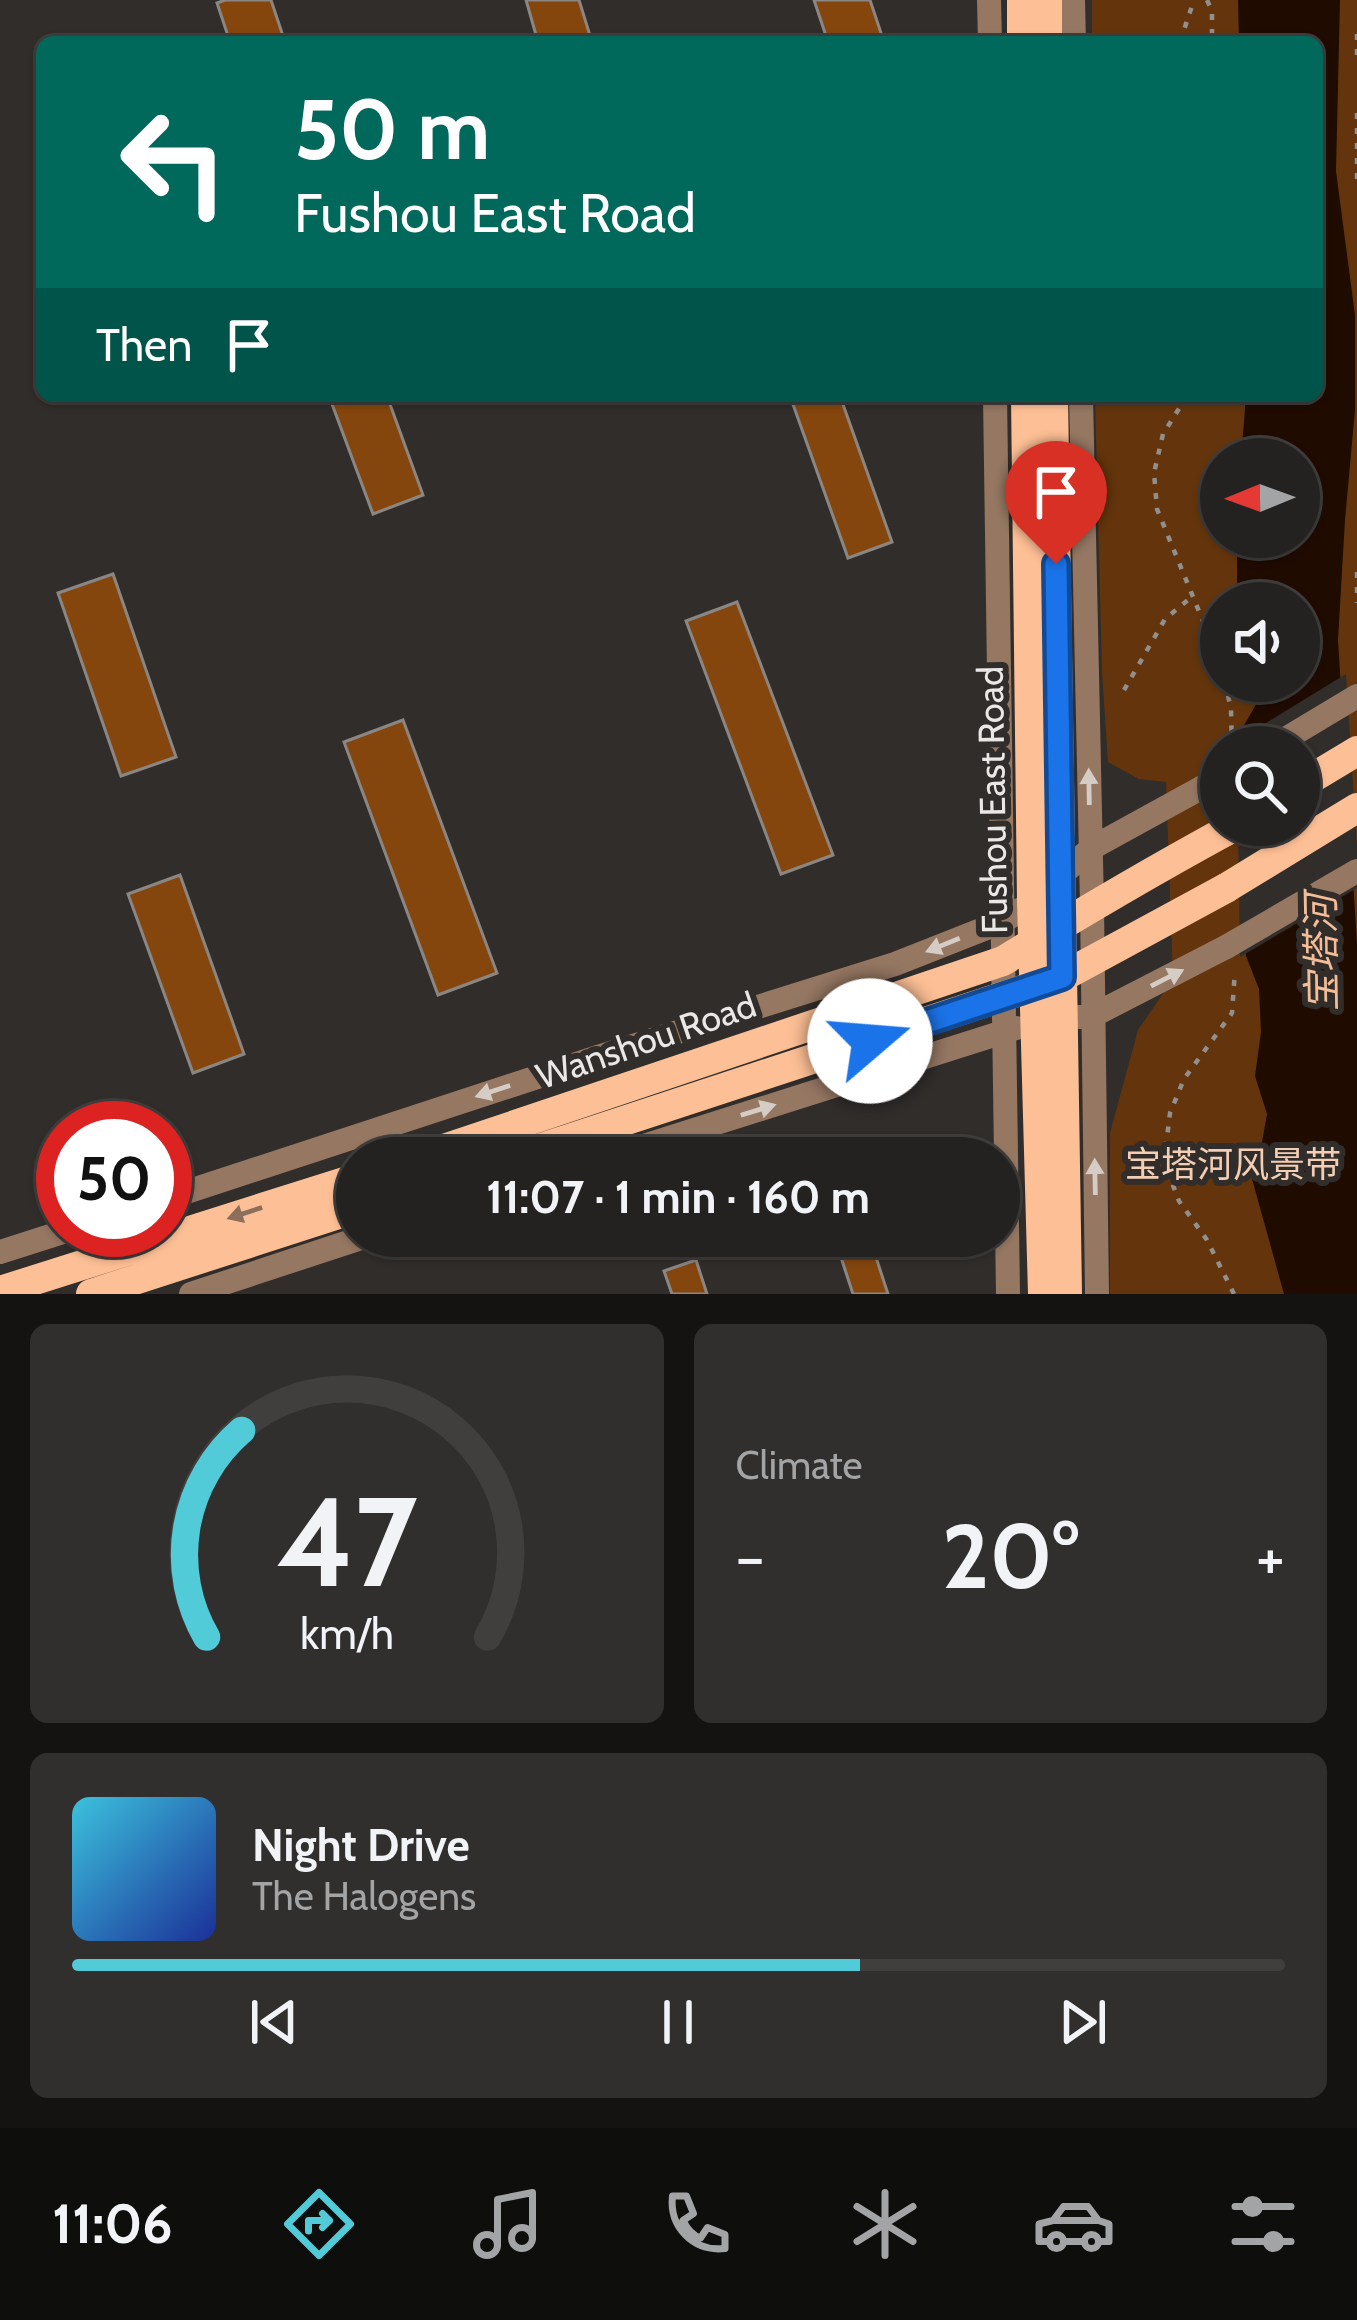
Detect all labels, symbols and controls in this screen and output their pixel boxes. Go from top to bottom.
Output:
text: 50 m [294,78,490,180]
icon: left [96,84,252,240]
text: Fushou East Road [294,180,696,246]
icon: arrive [216,312,282,378]
text: Then [96,318,192,372]
north arrow [1200,438,1320,558]
map controls [1200,438,1320,846]
pin [1005,441,1107,564]
icon: arrive [1023,459,1089,525]
button: sound [1200,582,1320,702]
street label: Fushou East Road [968,666,1016,934]
button: search [1200,726,1320,846]
one-way arrow [1079,767,1098,805]
water label: 宝塔河 [1296,887,1346,1012]
one-way arrow [925,936,961,955]
one-way arrow [1149,968,1184,988]
position arrow [807,978,933,1104]
street label: Wanshou Road [530,982,762,1098]
one-way arrow [474,1083,511,1102]
one-way arrow [740,1100,777,1118]
speed limit sign: 50 [36,1101,192,1257]
park label: 宝塔河风景带 [1125,1142,1341,1186]
one-way arrow [1085,1157,1104,1195]
text: 11:07 · 1 min · 160 m [486,1170,870,1224]
one-way arrow [226,1205,263,1224]
text: Climate [736,1441,862,1489]
text: 47 [276,1466,417,1617]
text: 20° [942,1501,1079,1611]
text: − [736,1516,765,1597]
text: + [1256,1516,1285,1597]
text: km/h [300,1607,394,1659]
text: Night Drive [252,1818,470,1872]
text: The Halogens [252,1872,476,1920]
icon: previous [241,1989,307,2055]
icon: pause [645,1989,711,2055]
icon: next [1050,1989,1116,2055]
icon: directions [277,2182,361,2266]
icon: music [466,2182,550,2266]
icon: phone [655,2182,739,2266]
icon: climate [843,2182,927,2266]
icon: car [1032,2182,1116,2266]
icon: filters [1221,2182,1305,2266]
text: 11:06 [52,2191,173,2257]

